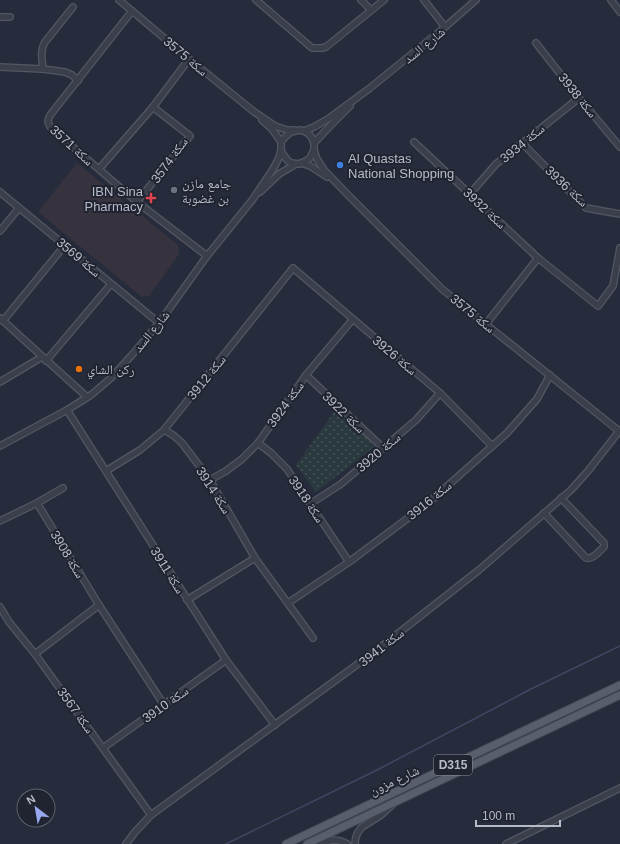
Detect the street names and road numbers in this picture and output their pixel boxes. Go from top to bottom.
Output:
street label: شارع السد [401,24,449,68]
street label: سكة 3575 [161,34,211,79]
street label: سكة 3938 [555,70,600,121]
street label: سكة 3934 [497,121,548,166]
street label: سكة 3571 [47,122,96,169]
street label: سكة 3574 [148,134,191,186]
street label: سكة 3936 [542,163,591,210]
street label: سكة 3932 [460,185,509,232]
street label: سكة 3569 [54,235,104,280]
street label: سكة 3575 [447,291,498,336]
street label: شارع السد [130,308,174,356]
street label: سكة 3926 [370,333,420,378]
street label: سكة 3912 [184,352,229,403]
street label: سكة 3924 [264,378,307,430]
street label: سكة 3922 [319,389,368,436]
street label: سكة 3920 [353,430,403,475]
street label: سكة 3914 [193,464,234,517]
street label: سكة 3918 [286,473,328,525]
street label: سكة 3916 [404,478,455,523]
street label: سكة 3908 [48,528,88,581]
street label: سكة 3911 [147,544,188,596]
street label: سكة 3941 [356,625,407,670]
street label: سكة 3910 [139,683,191,726]
street label: سكة 3567 [54,684,97,736]
road number: D315 [434,755,472,775]
street label: شارع مزون [367,762,422,800]

